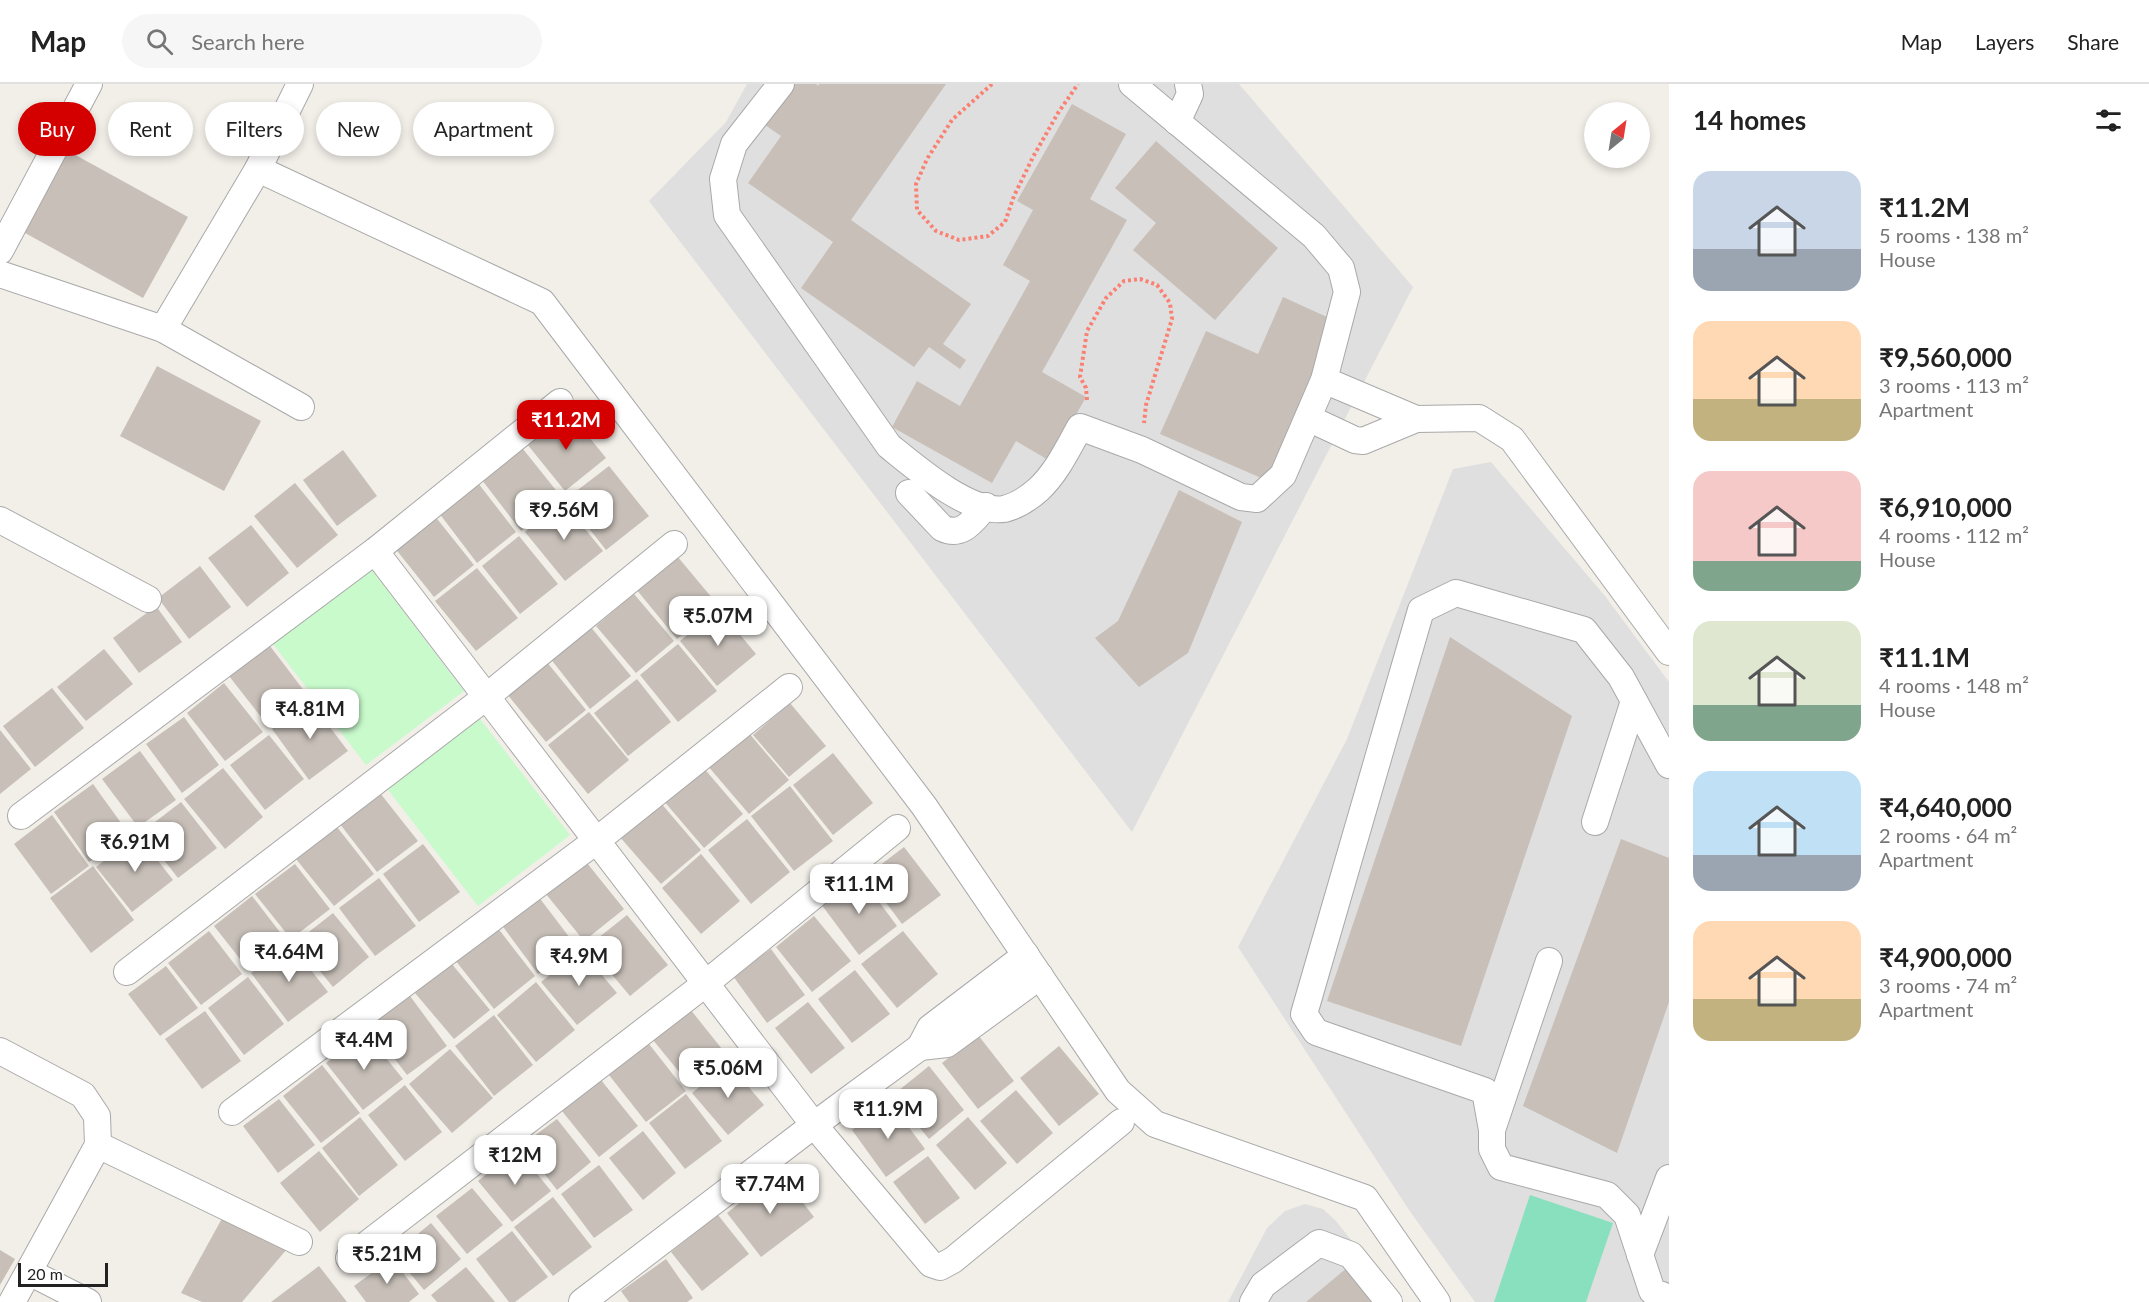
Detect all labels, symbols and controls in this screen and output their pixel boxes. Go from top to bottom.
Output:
search box [122,14,542,68]
text: Map [30,24,86,58]
icon: search [143,25,176,58]
text: Search here [191,28,305,55]
text: Map [1901,29,1942,54]
text: Layers [1975,29,2034,54]
text: Share [2067,29,2119,54]
chip: Buy [18,102,96,156]
chip: Rent [108,102,193,156]
chip: Filters [205,102,304,156]
chip: New [316,102,401,156]
chip: Apartment [413,102,554,156]
north arrow [1584,102,1650,168]
map controls [1584,102,1650,168]
text: 14 homes [1693,104,1806,136]
icon: filters [2092,104,2125,137]
text: ₹11.2M [1879,191,1970,223]
icon: home [1741,195,1813,267]
text: 5 rooms · 138 m² [1879,223,2029,247]
text: House [1879,247,1936,271]
text: ₹9,560,000 [1879,341,2012,373]
icon: home [1741,345,1813,417]
text: 3 rooms · 113 m² [1879,373,2029,397]
text: Apartment [1879,397,1973,421]
pin: ₹11.2M [517,400,615,451]
text: ₹11.2M [531,407,601,431]
pin: ₹9.56M [515,490,613,541]
text: ₹6,910,000 [1879,491,2012,523]
icon: home [1741,495,1813,567]
text: ₹9.56M [529,497,599,521]
text: 4 rooms · 112 m² [1879,523,2029,547]
text: House [1879,547,1936,571]
pin: ₹5.07M [669,596,767,647]
text: ₹5.07M [683,603,753,627]
text: ₹11.1M [1879,641,1970,673]
icon: home [1741,645,1813,717]
text: 4 rooms · 148 m² [1879,673,2029,697]
pin: ₹4.81M [261,689,359,740]
text: ₹4.81M [275,696,345,720]
text: House [1879,697,1936,721]
text: ₹4,640,000 [1879,791,2012,823]
icon: home [1741,795,1813,867]
pin: ₹6.91M [86,822,184,873]
text: 2 rooms · 64 m² [1879,823,2017,847]
text: ₹6.91M [100,829,170,853]
text: Apartment [1879,847,1973,871]
pin: ₹11.1M [810,864,908,915]
text: ₹11.1M [824,871,894,895]
pin: ₹4.64M [240,932,338,983]
pin: ₹4.9M [537,936,621,987]
text: ₹4.64M [254,939,324,963]
text: ₹4,900,000 [1879,941,2012,973]
text: ₹4.9M [550,943,608,967]
icon: home [1741,945,1813,1017]
text: 3 rooms · 74 m² [1879,973,2017,997]
text: Apartment [1879,997,1973,1021]
pin: ₹4.4M [322,1020,406,1071]
text: ₹4.4M [335,1027,393,1051]
pin: ₹5.06M [679,1048,777,1099]
text: ₹5.06M [693,1055,763,1079]
pin: ₹11.9M [839,1089,937,1140]
text: ₹11.9M [853,1096,923,1120]
pin: ₹12M [479,1135,551,1186]
text: ₹12M [488,1142,542,1166]
pin: ₹7.74M [721,1164,819,1215]
text: ₹7.74M [735,1171,805,1195]
pin: ₹5.21M [338,1234,436,1285]
text: ₹5.21M [352,1241,422,1265]
scale bar [18,1260,108,1288]
text: 20 m [27,1264,63,1283]

